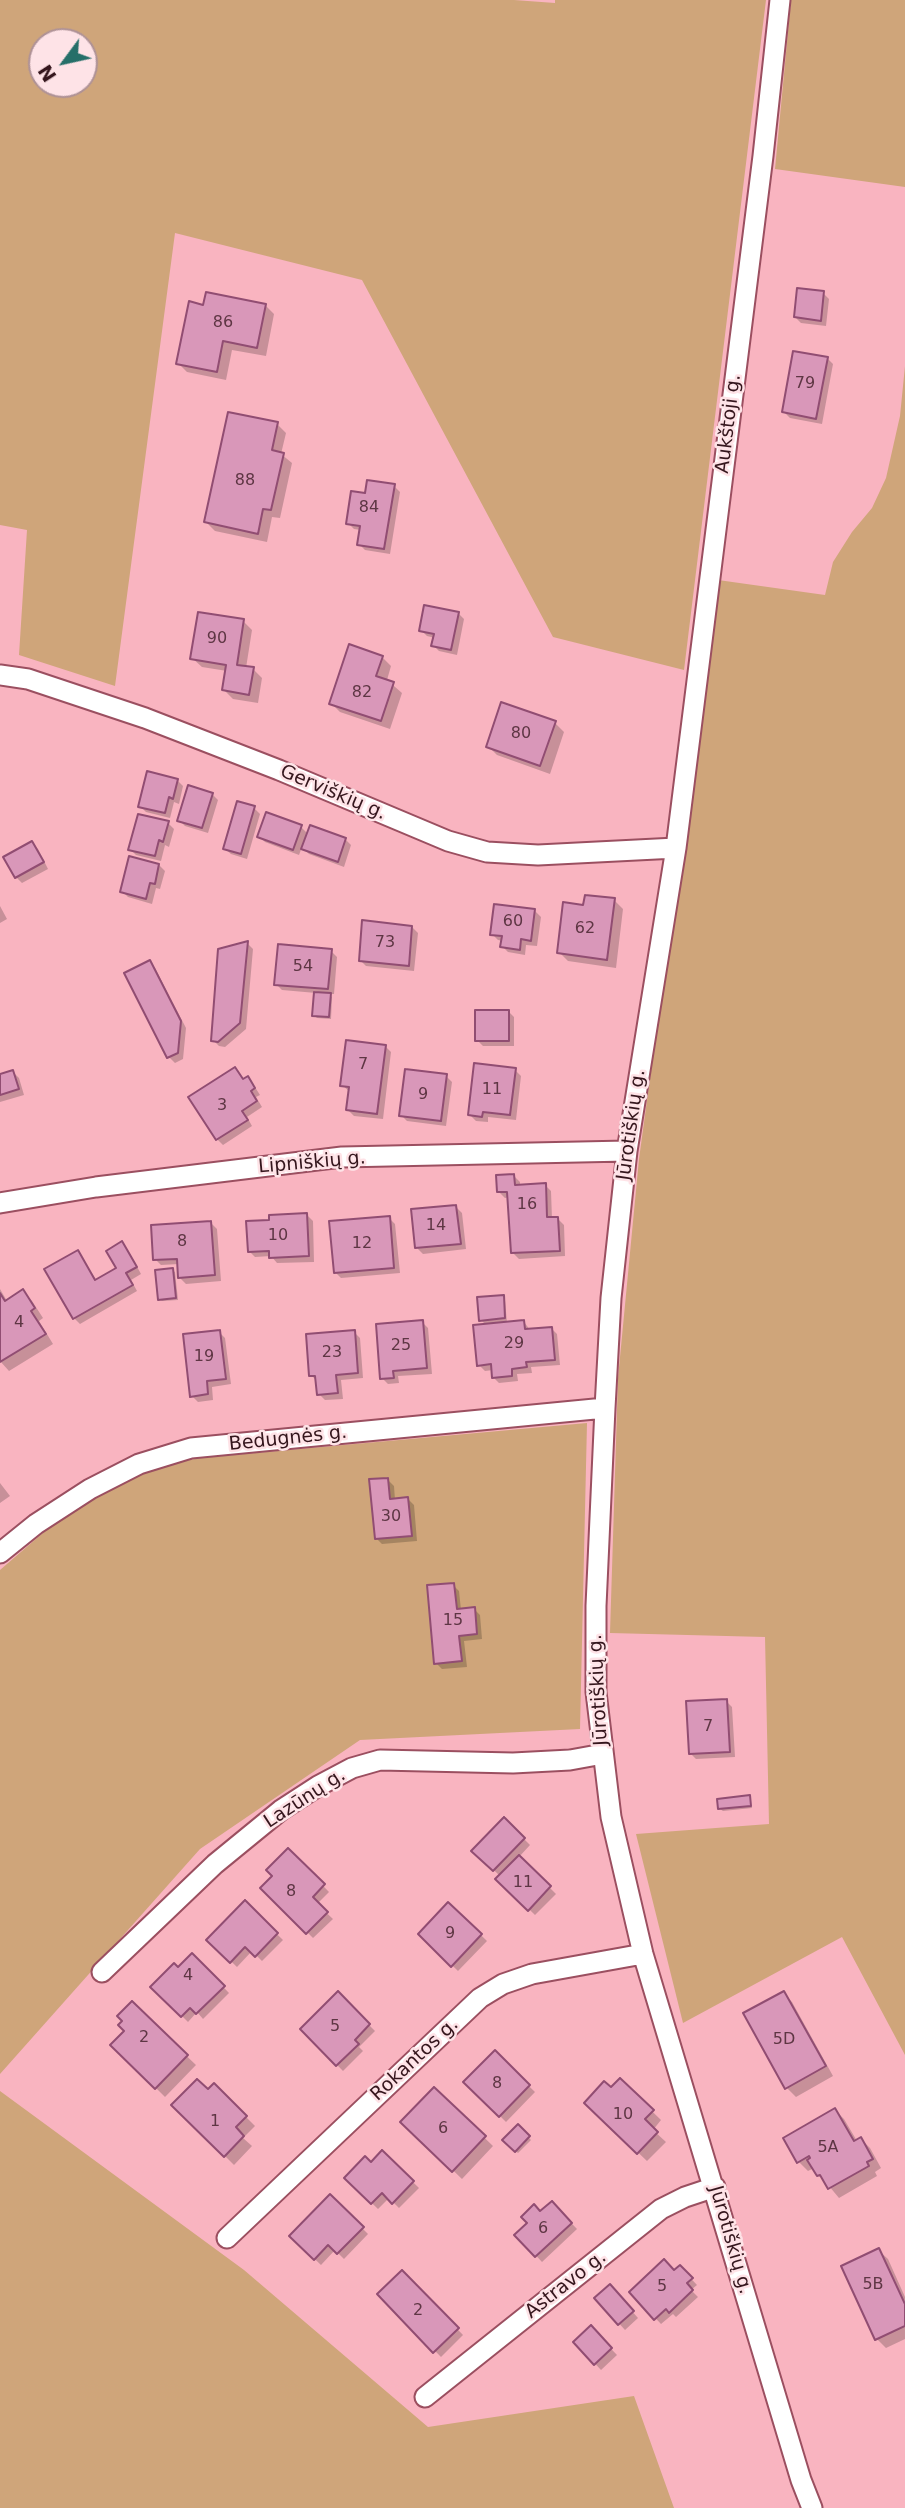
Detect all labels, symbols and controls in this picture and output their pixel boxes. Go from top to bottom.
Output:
north arrow [28,28,98,98]
text: N [34,61,61,86]
house number: 86 [213,313,233,333]
street label: Aukštoji g. [712,373,746,475]
house number: 79 [795,374,815,394]
house number: 88 [235,471,255,491]
house number: 84 [359,498,379,518]
house number: 90 [207,629,227,649]
house number: 82 [352,683,372,703]
house number: 80 [511,724,531,744]
street label: Gerviškių g. [276,760,390,826]
house number: 60 [503,912,523,932]
house number: 62 [575,919,595,939]
house number: 73 [375,933,395,953]
house number: 54 [293,957,313,977]
house number: 7 [358,1055,368,1075]
street label: Jūrotiškių g. [613,1068,651,1182]
house number: 11 [482,1080,502,1100]
house number: 9 [418,1085,428,1105]
house number: 3 [217,1096,227,1116]
street label: Lipniškių g. [257,1147,367,1179]
house number: 16 [517,1195,537,1215]
house number: 14 [426,1216,446,1236]
house number: 10 [268,1226,288,1246]
house number: 8 [177,1232,187,1252]
house number: 12 [352,1234,372,1254]
house number: 4 [14,1313,24,1333]
house number: 29 [504,1334,524,1354]
house number: 25 [391,1336,411,1356]
house number: 23 [322,1343,342,1363]
house number: 19 [194,1347,214,1367]
street label: Bedugnės g. [228,1421,348,1457]
house number: 30 [381,1507,401,1527]
house number: 15 [443,1611,463,1631]
street label: Jūrotiškių g. [585,1634,613,1746]
house number: 7 [703,1717,713,1737]
street label: Lazūnų g. [260,1764,350,1834]
house number: 11 [513,1873,533,1893]
house number: 8 [286,1882,296,1902]
house number: 9 [445,1924,455,1944]
house number: 4 [183,1966,193,1986]
street label: Rokantos g. [366,2014,464,2106]
house number: 5 [330,2017,340,2037]
house number: 2 [139,2028,149,2048]
house number: 5D [773,2030,795,2050]
house number: 8 [492,2074,502,2094]
house number: 10 [613,2105,633,2125]
house number: 1 [210,2112,220,2132]
house number: 6 [438,2119,448,2139]
house number: 5A [817,2138,839,2158]
street label: Jūrotiškių g. [704,2183,756,2297]
house number: 6 [538,2219,548,2239]
street label: Astravo g. [521,2246,611,2324]
house number: 5B [862,2275,884,2295]
house number: 5 [657,2277,667,2297]
house number: 2 [413,2301,423,2321]

